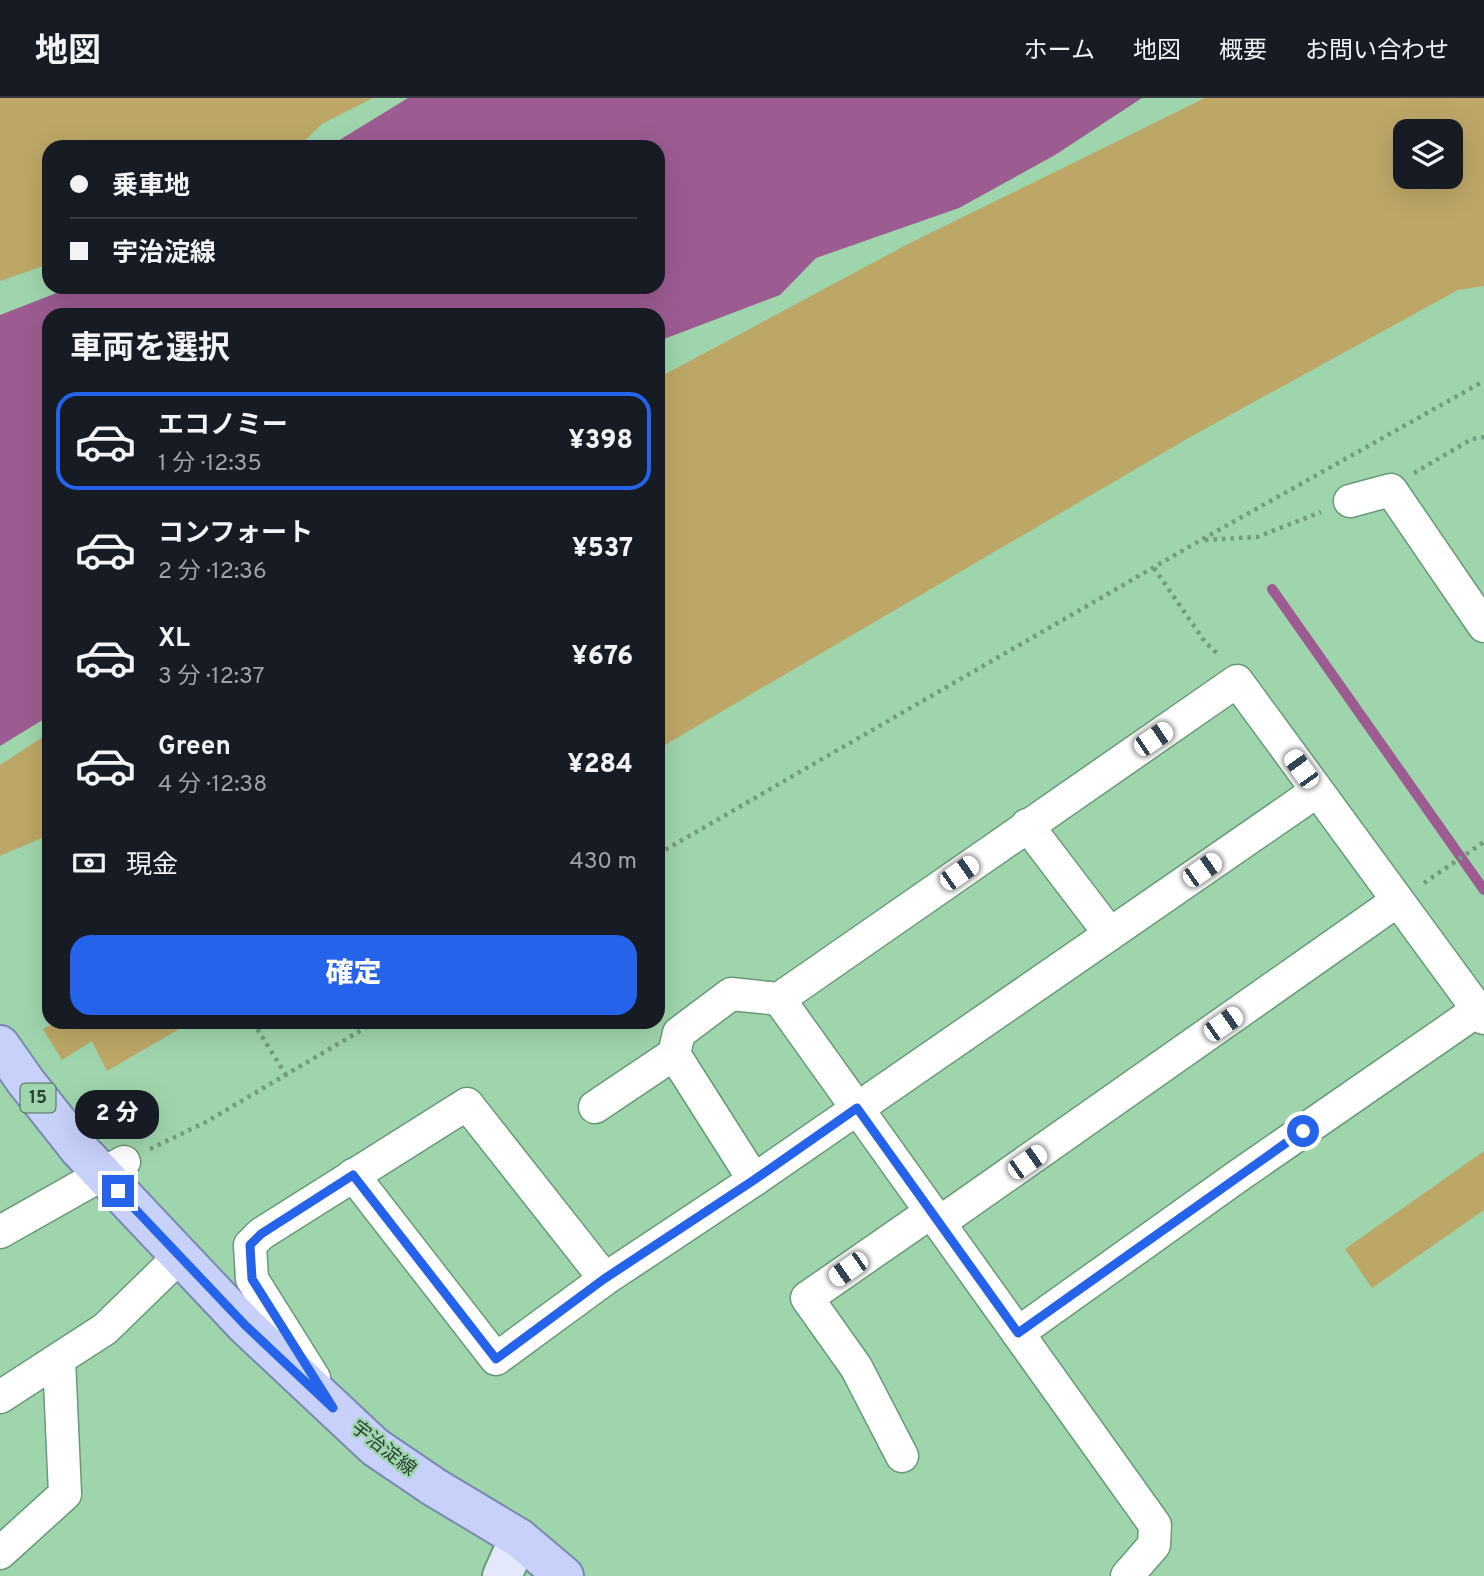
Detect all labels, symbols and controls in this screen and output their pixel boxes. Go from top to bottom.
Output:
text: 地図 [35,32,101,74]
text: ホーム [1024,37,1095,67]
text: 地図 [1133,37,1181,67]
text: 概要 [1219,37,1267,67]
text: お問い合わせ [1305,37,1449,67]
map controls [1393,119,1463,189]
button: layers [1393,119,1463,189]
text: 乗車地 [112,171,190,204]
text: 宇治淀線 [112,238,216,271]
text: 車両を選択 [70,330,230,370]
icon: car [74,410,137,473]
text: エコノミー [158,410,288,443]
text: ¥398 [569,425,633,458]
text: 1 分 · 12:35 [158,450,262,479]
icon: car [74,518,137,581]
text: コンフォート [158,518,313,551]
text: ¥537 [572,533,633,566]
text: 2 分 · 12:36 [158,558,267,587]
text: XL [158,623,190,656]
icon: car [74,626,137,689]
text: ¥676 [572,641,633,674]
text: 3 分 · 12:37 [158,663,265,692]
car [1130,719,1177,759]
text: Green [158,731,231,764]
icon: car [74,734,137,797]
car [1281,746,1322,792]
text: ¥284 [568,749,633,782]
text: 4 分 · 12:38 [158,771,267,800]
icon: cash [70,844,108,882]
text: 430 m [569,848,637,877]
car [1179,849,1226,891]
text: 現金 [126,850,178,883]
car [936,852,983,894]
button: 確定 [70,935,637,1015]
car [1200,1003,1247,1045]
road number: 15 [20,1084,56,1113]
callout: 2 分 [76,1090,160,1138]
text: 2 分 [96,1100,138,1129]
route start [1287,1115,1319,1147]
car [1004,1141,1051,1183]
route end [102,1175,134,1207]
car [825,1248,872,1290]
street label: 宇治淀線 [346,1416,420,1482]

